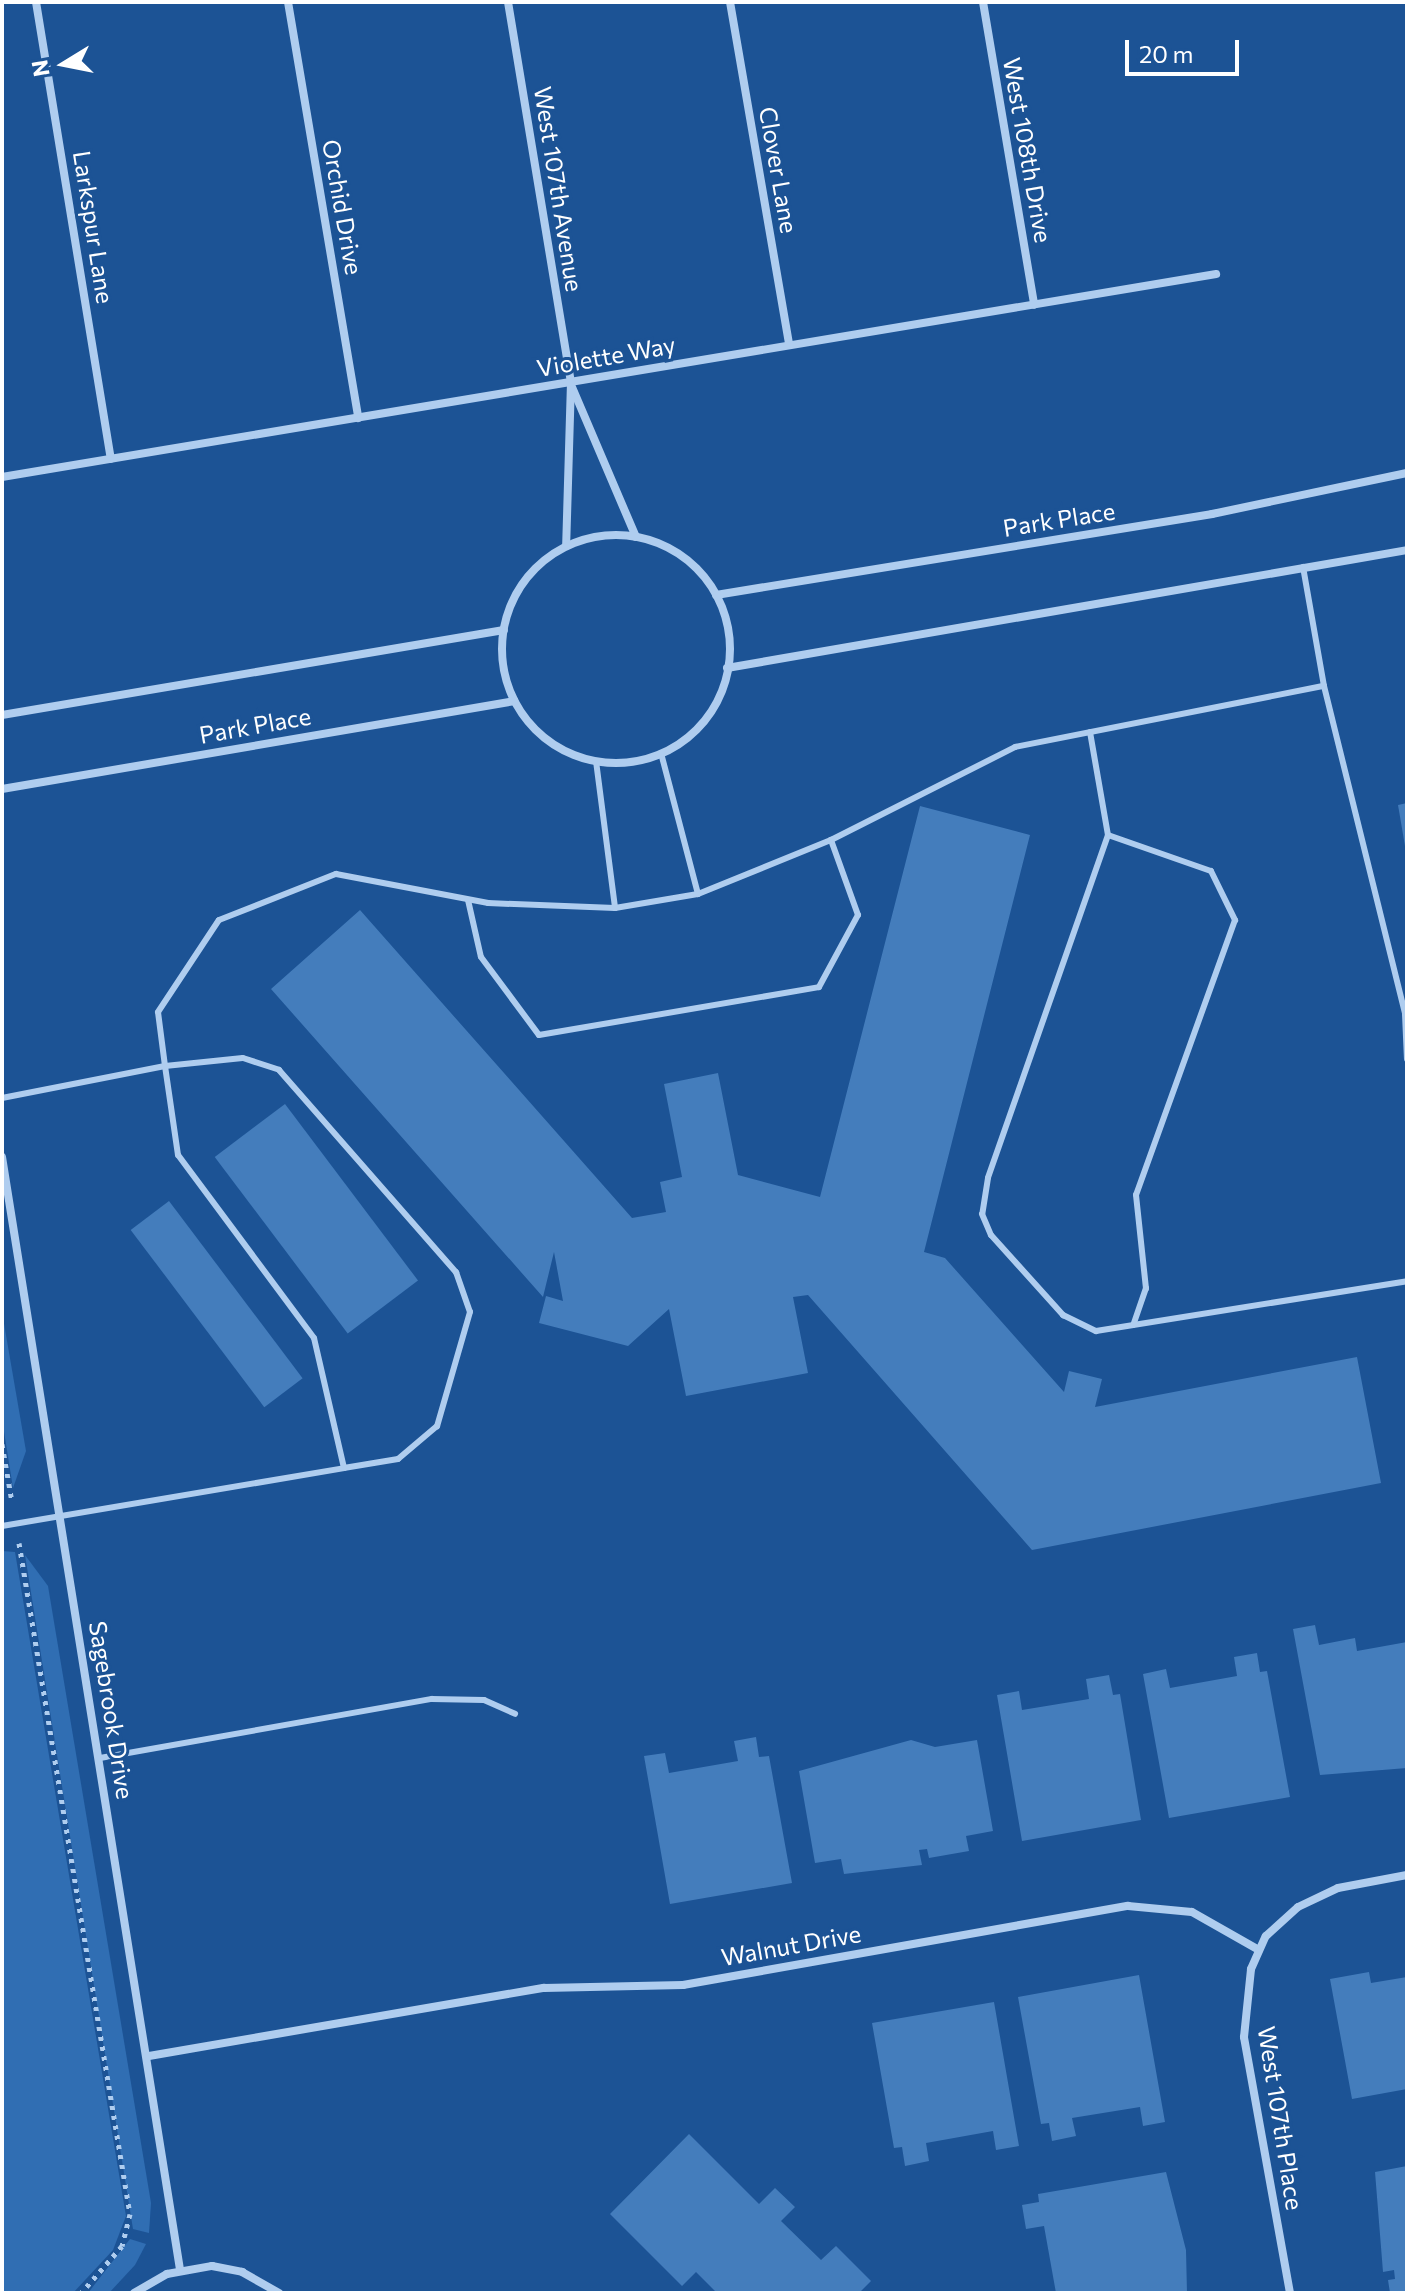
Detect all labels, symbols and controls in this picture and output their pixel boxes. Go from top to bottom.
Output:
north arrow [24,24,104,104]
scale bar [1129,24,1243,74]
text: 20 m [1139,39,1193,68]
street label: West 108th Drive [998,55,1058,245]
text: N [25,58,55,79]
street label: West 107th Avenue [529,84,589,294]
street label: Clover Lane [754,105,804,235]
street label: Orchid Drive [317,137,369,277]
street label: Larkspur Lane [68,149,120,305]
street label: Violette Way [534,330,678,382]
street label: Park Place [1001,496,1117,542]
street label: Park Place [197,701,313,749]
street label: Sagebrook Drive [84,1619,140,1801]
street label: Walnut Drive [719,1919,863,1971]
street label: West 107th Place [1252,2024,1310,2212]

